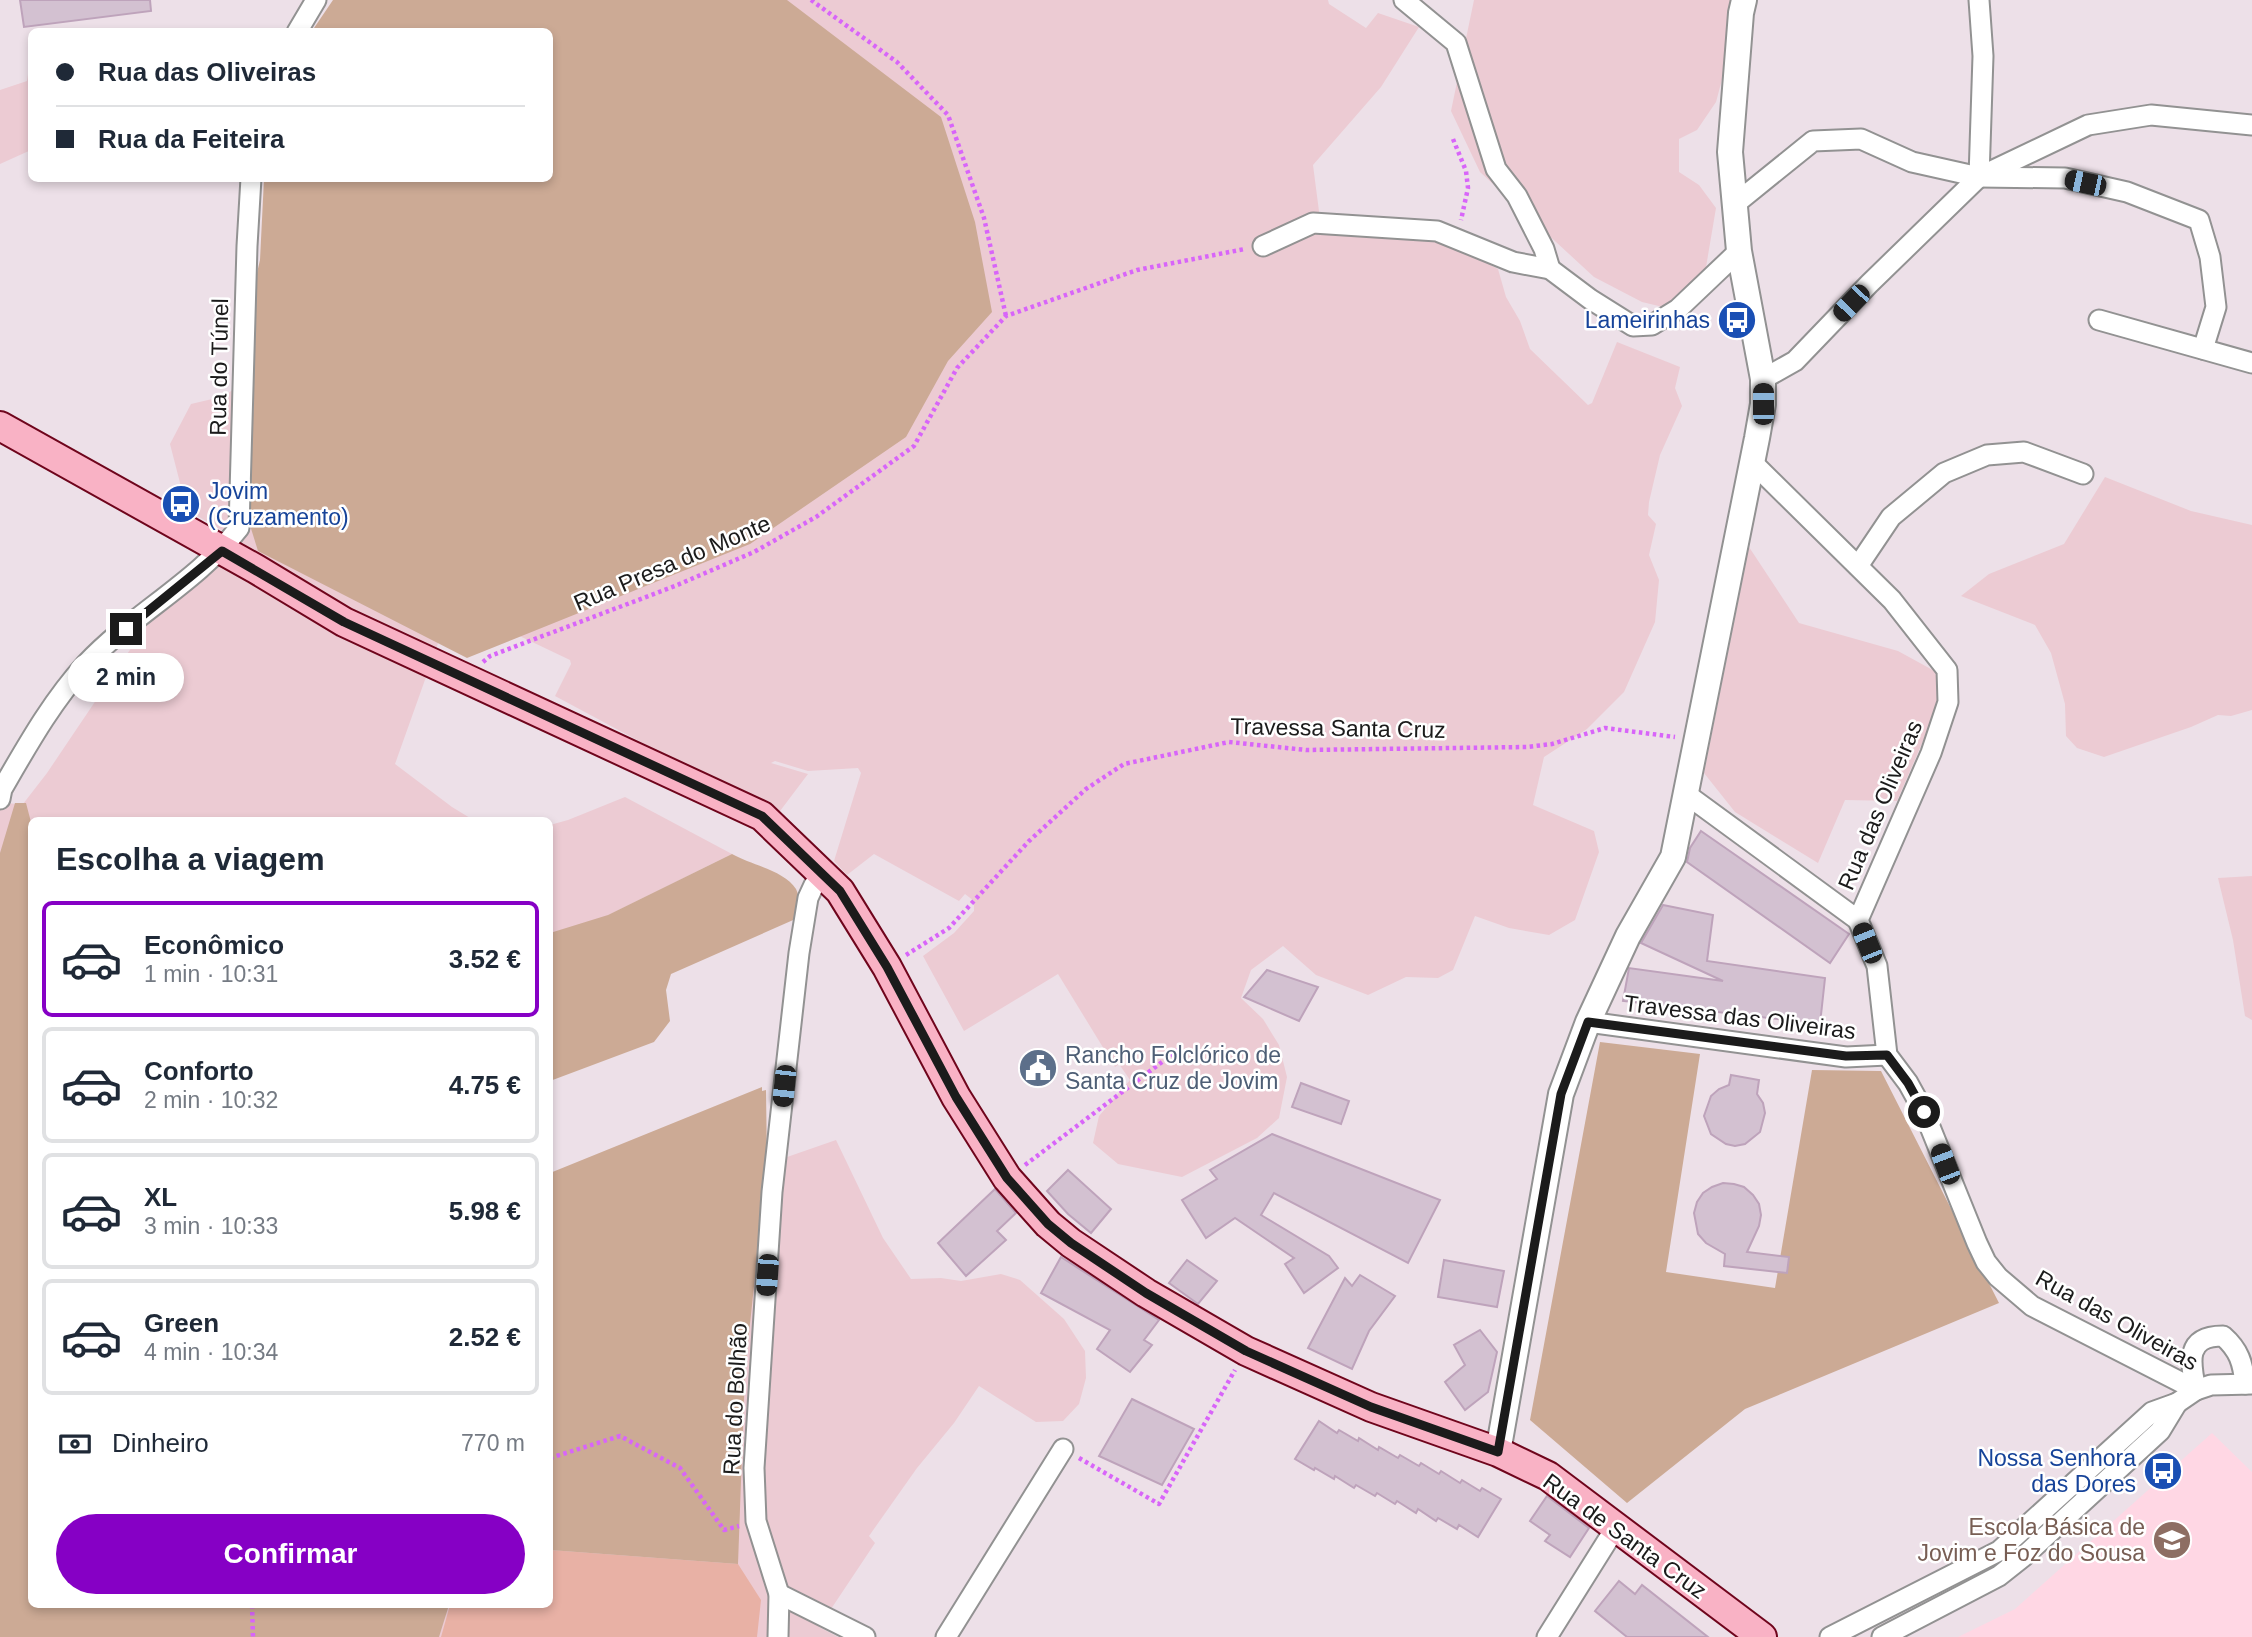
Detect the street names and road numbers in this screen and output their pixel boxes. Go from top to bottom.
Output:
street label: Rua do Túnel [205,298,233,436]
street label: Rua Presa do Monte [570,510,774,616]
street label: Travessa Santa Cruz [1230,713,1446,743]
street label: Rua das Oliveiras [1833,716,1927,894]
street label: Travessa das Oliveiras [1623,990,1857,1044]
street label: Rua das Oliveiras [2031,1265,2203,1375]
street label: Rua do Bolhão [718,1322,752,1476]
street label: Rua de Santa Cruz [1538,1468,1712,1604]

